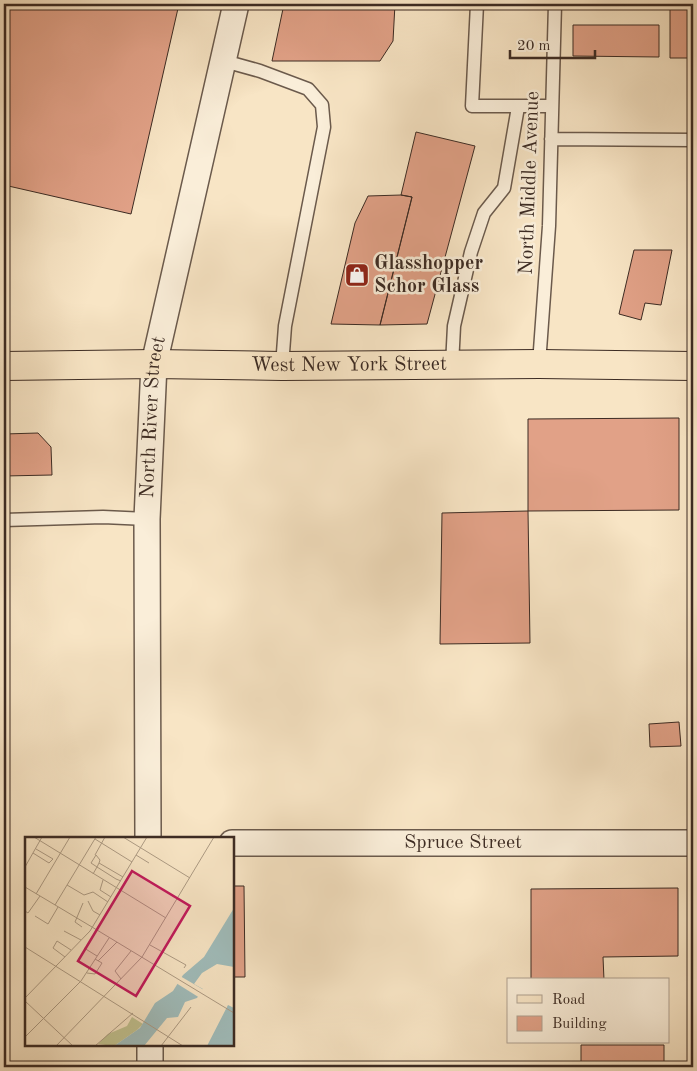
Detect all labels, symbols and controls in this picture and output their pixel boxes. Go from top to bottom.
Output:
scale bar [510,28,594,60]
text: 20 m [517,39,551,54]
street label: North Middle Avenue [517,91,543,275]
place label: Glasshopper Schor Glass [374,254,483,297]
shop icon: Glasshopper Schor Glass [344,262,370,288]
street label: North River Street [138,334,170,499]
street label: West New York Street [251,355,447,376]
street label: Spruce Street [404,833,522,853]
inset map [25,837,234,1046]
legend [507,978,670,1044]
text: Road [552,993,586,1008]
text: Building [552,1017,607,1032]

